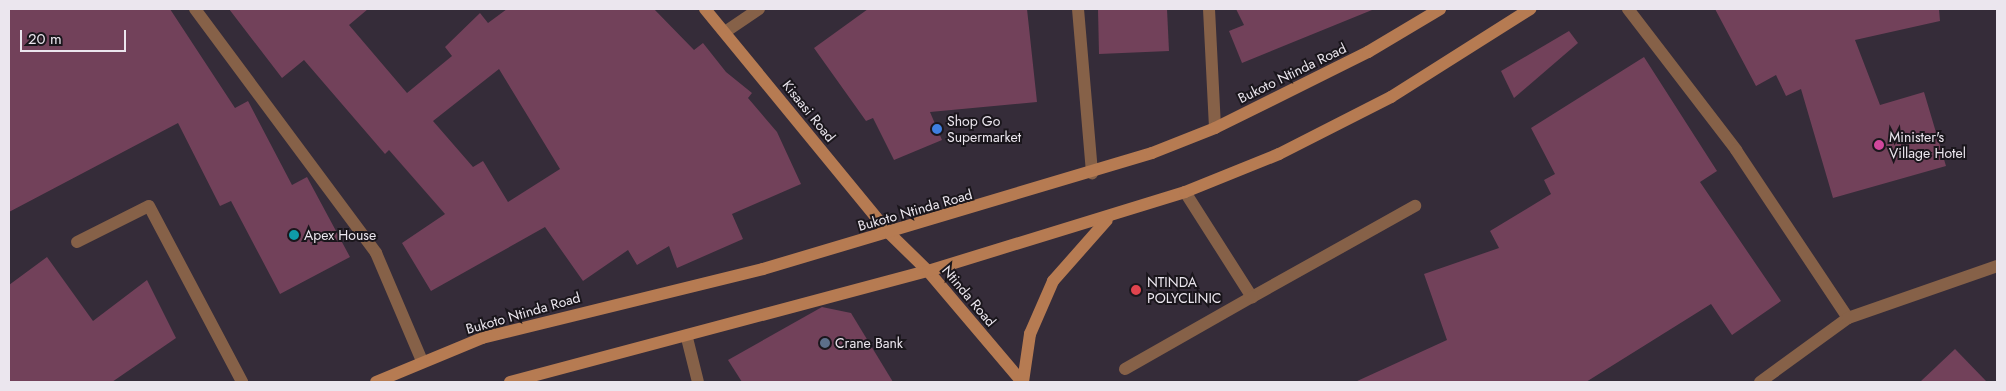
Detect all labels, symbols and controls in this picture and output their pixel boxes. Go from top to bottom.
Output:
scale bar [22,20,129,52]
text: 20 m [28,28,62,50]
street label: Bukoto Ntinda Road [1235,40,1349,106]
street label: Kisaasi Road [779,77,839,145]
place label: Shop Go Supermarket [947,113,1021,146]
marker: Shop Go Supermarket [931,123,943,135]
place label: Minister's Village Hotel [1889,129,1966,162]
marker: Minister's Village Hotel [1873,139,1885,151]
street label: Bukoto Ntinda Road [856,186,974,234]
place label: Apex House [304,227,376,243]
marker: Apex House [288,229,300,241]
street label: Ntinda Road [939,262,999,330]
place label: NTINDA POLYCLINIC [1147,274,1221,306]
marker: NTINDA POLYCLINIC [1129,283,1143,297]
street label: Bukoto Ntinda Road [464,289,582,337]
place label: Crane Bank [835,335,903,351]
marker: Crane Bank [819,337,831,349]

